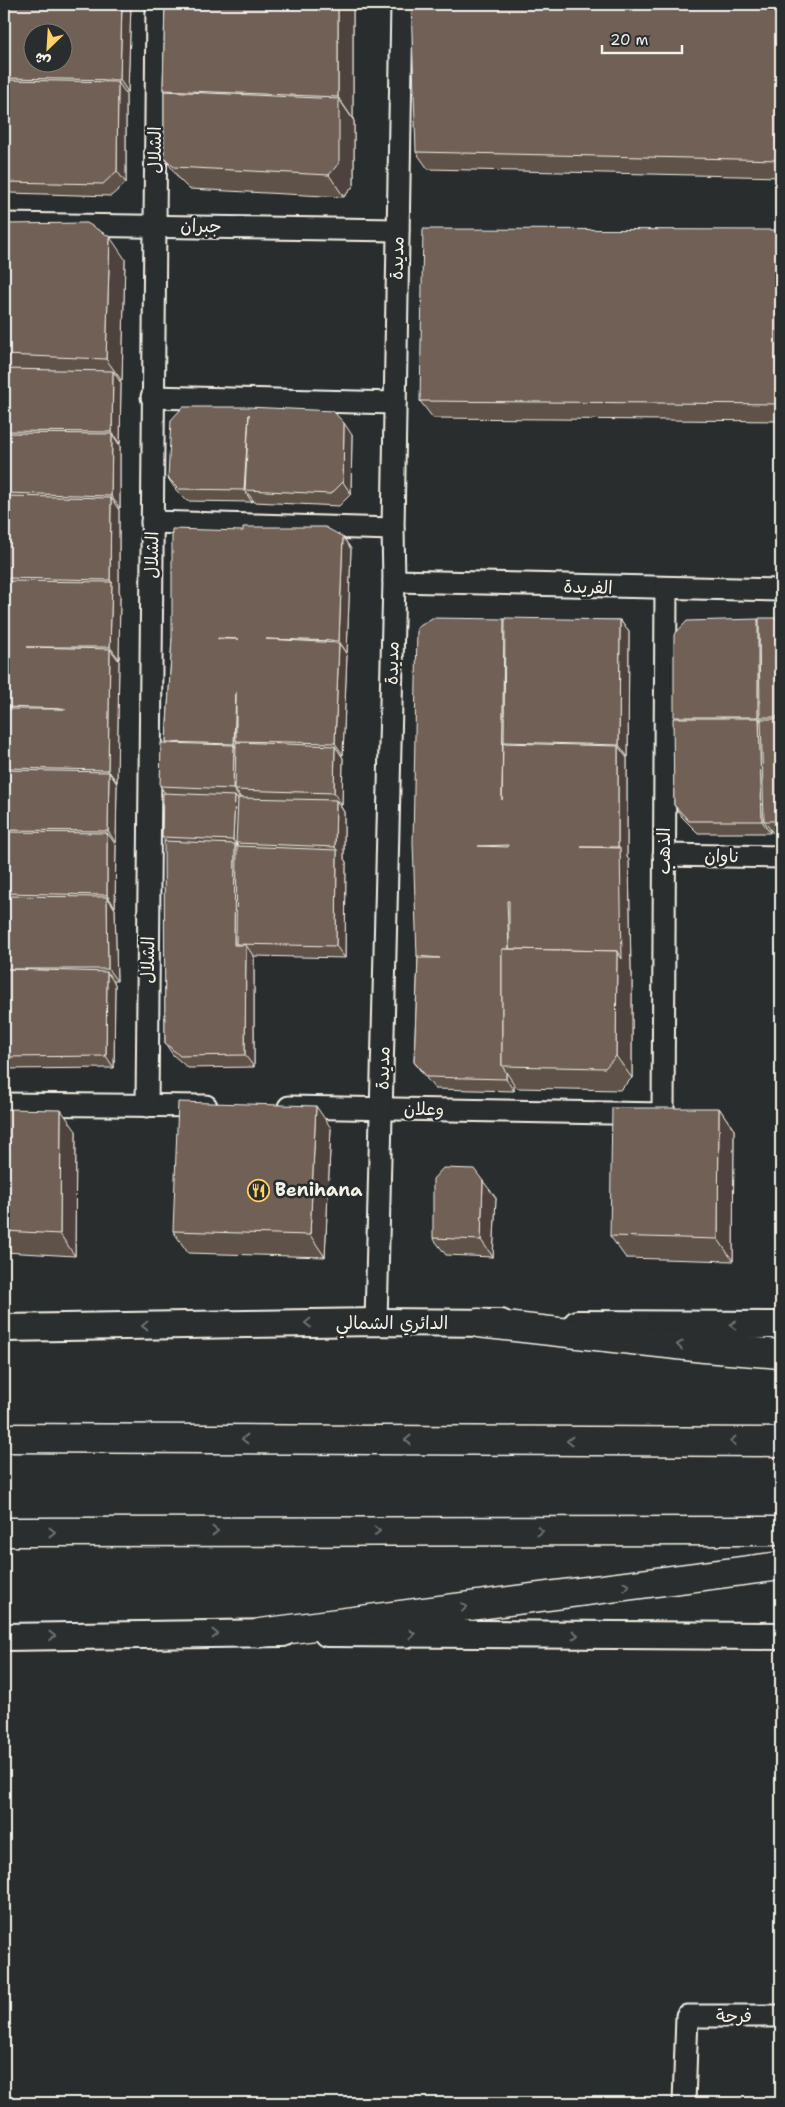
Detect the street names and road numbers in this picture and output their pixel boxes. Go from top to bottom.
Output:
street label: الشلال [143,126,167,174]
street label: جبران [180,214,222,238]
street label: مديدة [385,236,409,280]
street label: الشلال [140,531,164,579]
street label: الفريدة [563,574,613,600]
street label: مديدة [380,641,404,685]
street label: الذهب [652,827,676,875]
street label: ناوان [704,844,740,868]
street label: الشلال [136,936,160,984]
street label: مديدة [371,1046,395,1090]
street label: وعلان [404,1097,444,1121]
street label: الدائري الشمالي [336,1311,448,1339]
street label: فرحة [716,2004,752,2028]

